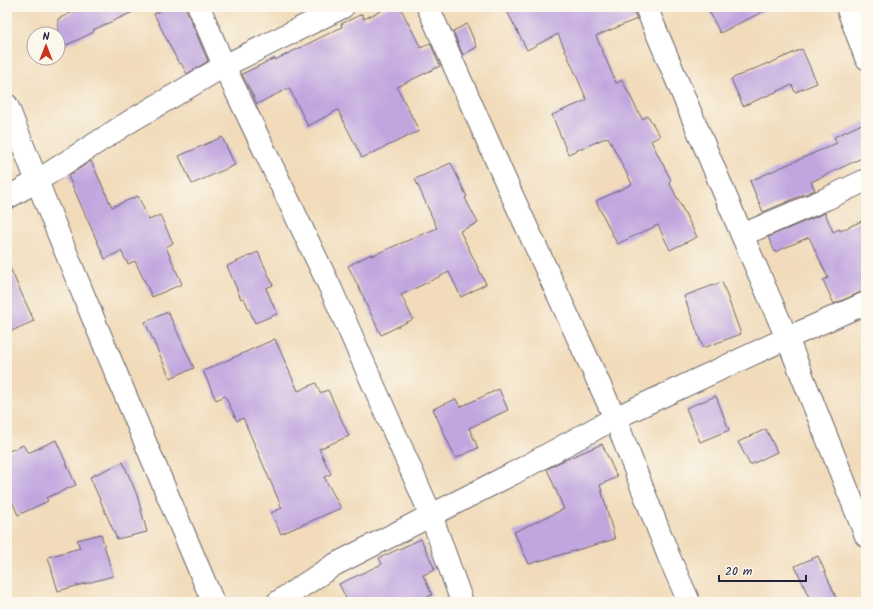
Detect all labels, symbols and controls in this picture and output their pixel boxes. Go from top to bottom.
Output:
north arrow [26,26,66,66]
text: N [43,28,50,46]
scale bar [719,557,806,583]
text: 20 m [725,562,753,581]

